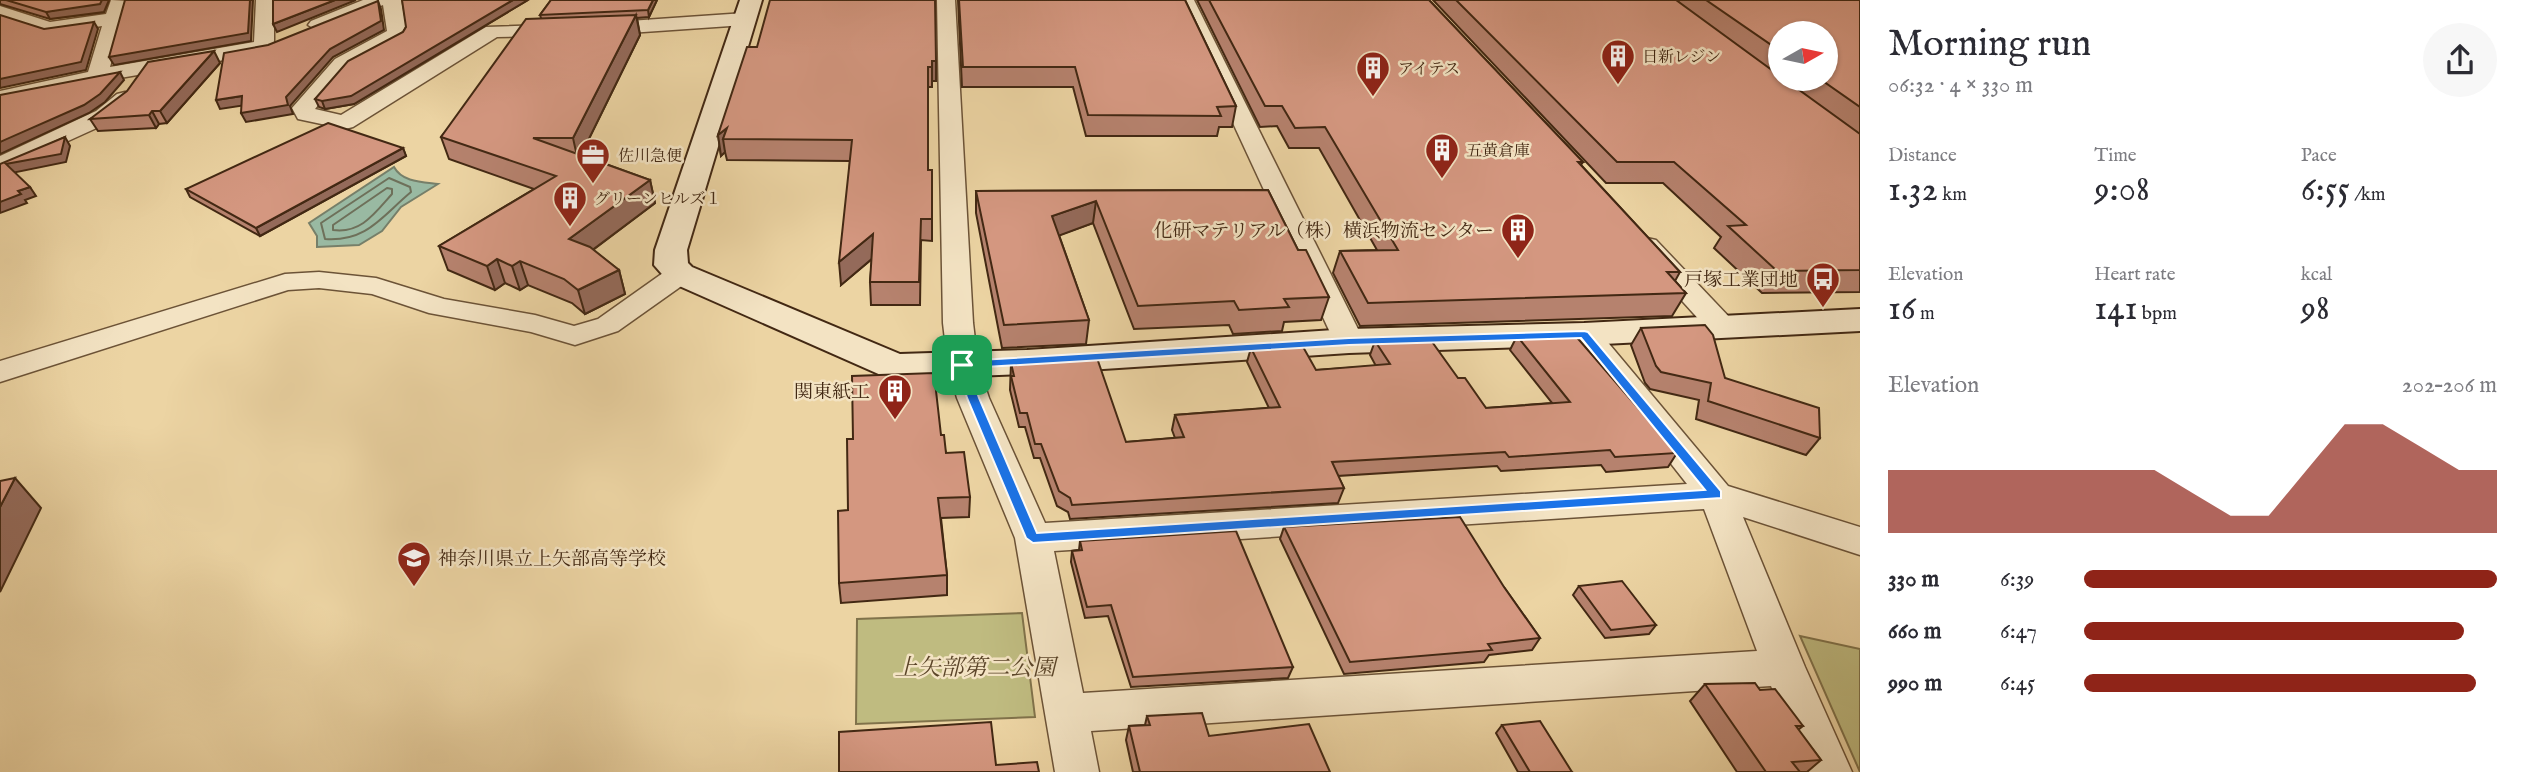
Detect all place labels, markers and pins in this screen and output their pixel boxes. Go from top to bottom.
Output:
building icon: 日新レジン [1599,37,1637,86]
place label: 日新レジン [1642,48,1721,68]
building icon: アイテス [1354,49,1392,98]
place label: アイテス [1398,60,1460,80]
building icon: 五黄倉庫 [1423,131,1461,180]
office icon: 佐川急便 [574,136,612,185]
place label: 五黄倉庫 [1466,142,1530,162]
place label: 佐川急便 [618,147,682,167]
building icon: グリーンヒルズ１ [551,179,589,228]
place label: グリーンヒルズ１ [594,190,721,210]
building icon: 化研マテリアル（株）横浜物流センター [1499,211,1537,260]
place label: 化研マテリアル（株）横浜物流センター [1154,220,1494,244]
bus stop icon: 戸塚工業団地 [1804,260,1842,309]
place label: 戸塚工業団地 [1684,269,1798,293]
pin [932,335,992,395]
building icon: 関東紙工 [876,372,914,421]
place label: 関東紙工 [794,381,870,405]
school or university icon: 神奈川県立上矢部高等学校 [395,539,433,588]
place label: 神奈川県立上矢部高等学校 [438,548,666,572]

